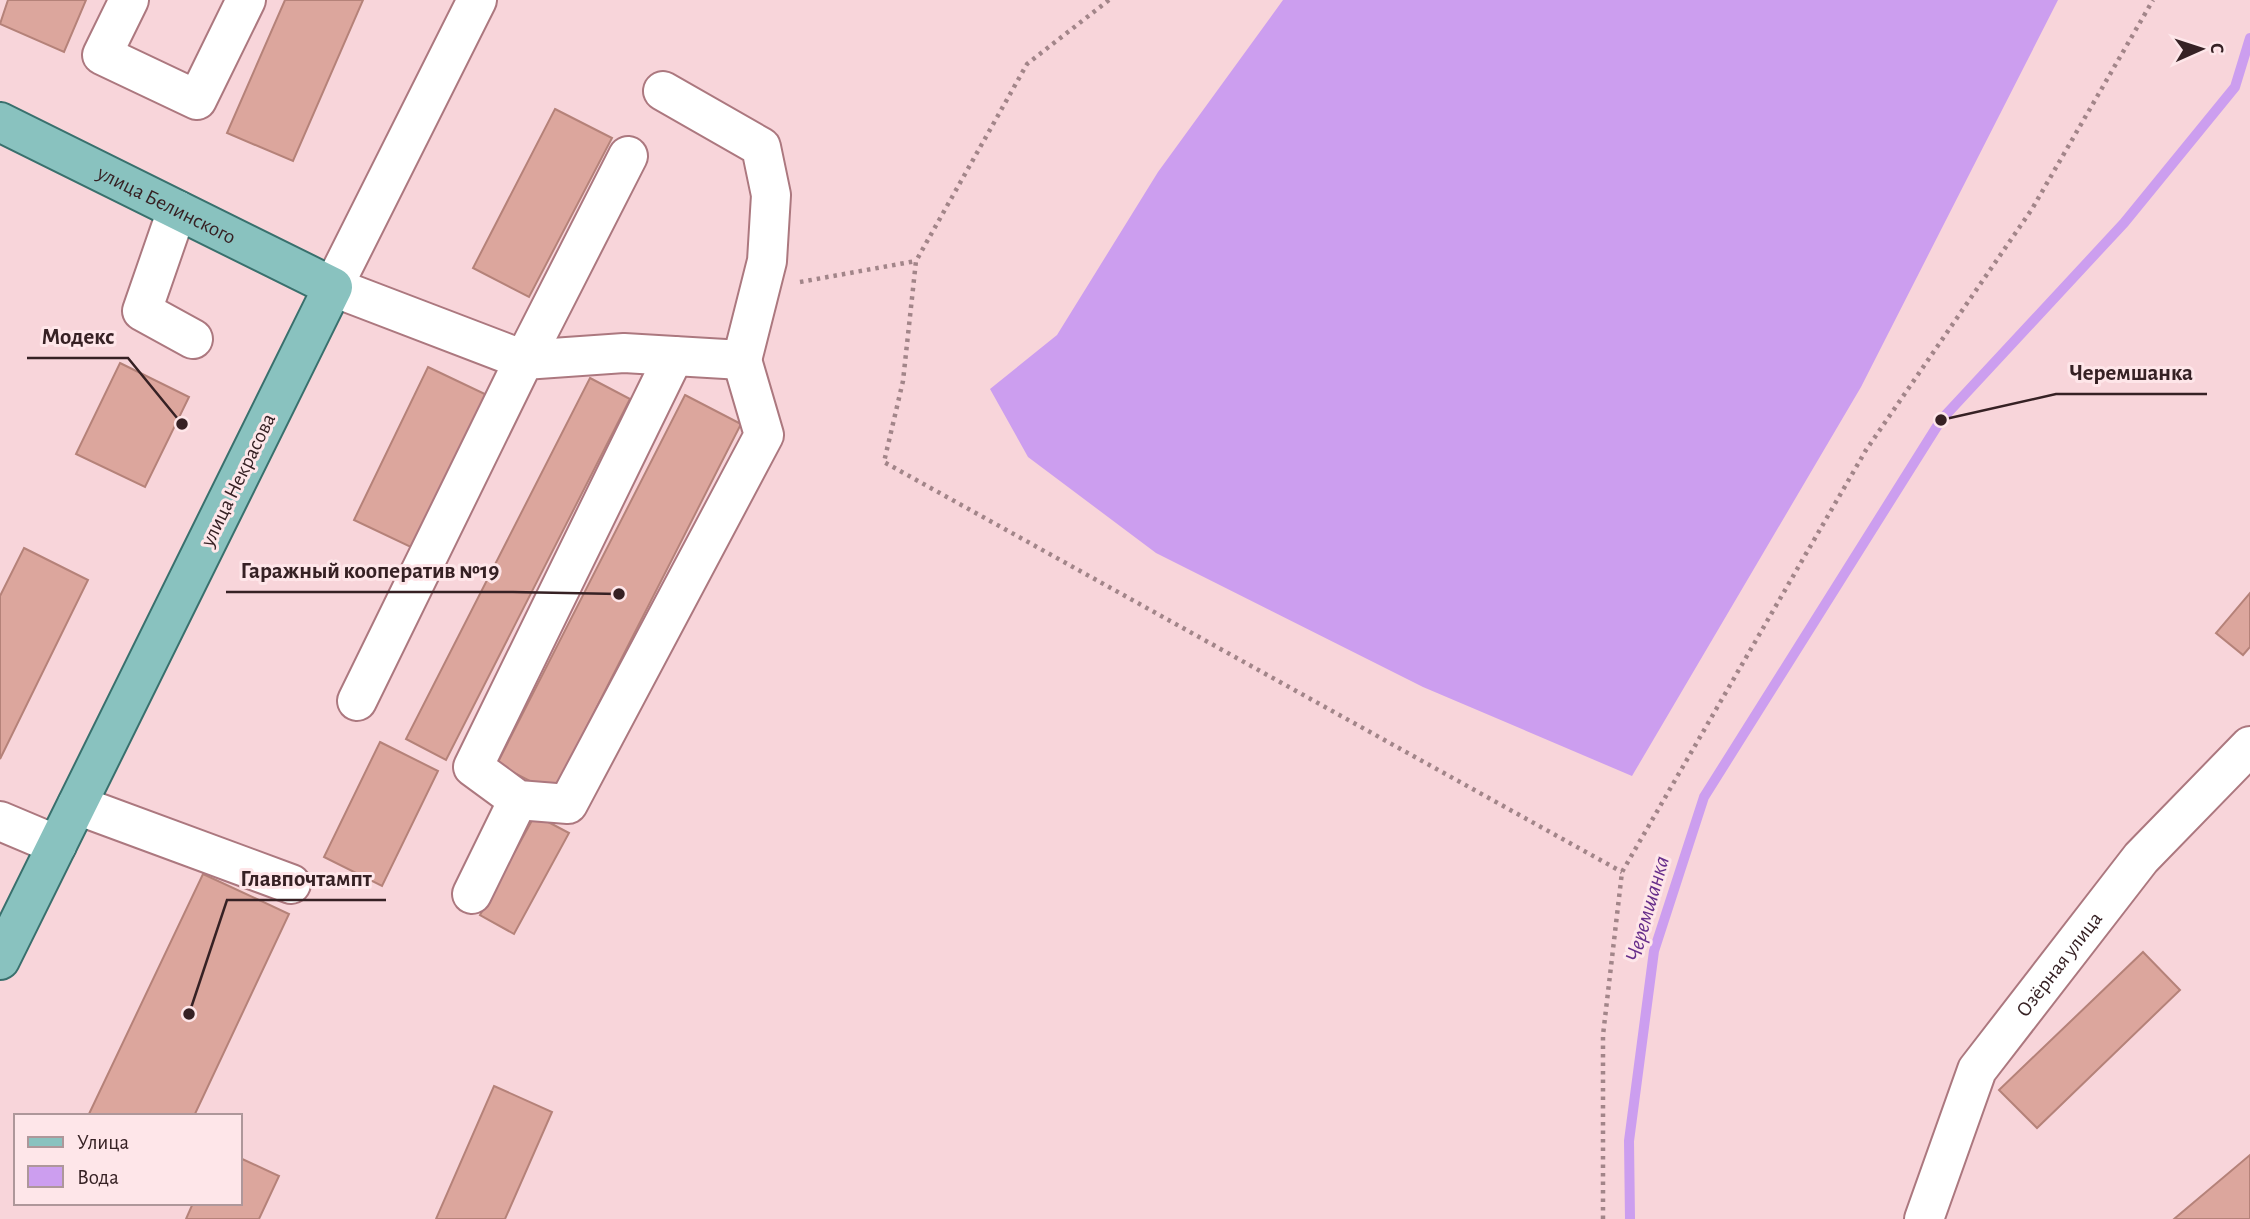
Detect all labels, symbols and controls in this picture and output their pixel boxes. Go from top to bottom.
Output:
north arrow [2166,14,2236,84]
text: С [2207,42,2226,54]
street label: улица Белинского [93,161,239,248]
callout: Модекс [27,314,128,358]
text: Модекс [41,326,115,349]
callout: Черемшанка [2056,350,2207,394]
text: Черемшанка [2069,362,2193,385]
street label: улица Некрасова [196,410,279,551]
callout: Гаражный кооператив №19 [226,548,513,592]
text: Гаражный кооператив №19 [241,560,499,583]
water label: Черемшанка [1622,853,1674,965]
callout: Главпочтампт [227,856,386,900]
text: Главпочтампт [240,868,373,891]
street label: Озёрная улица [2012,907,2106,1021]
legend [14,1114,242,1205]
text: Улица [77,1132,130,1153]
text: Вода [77,1167,119,1188]

